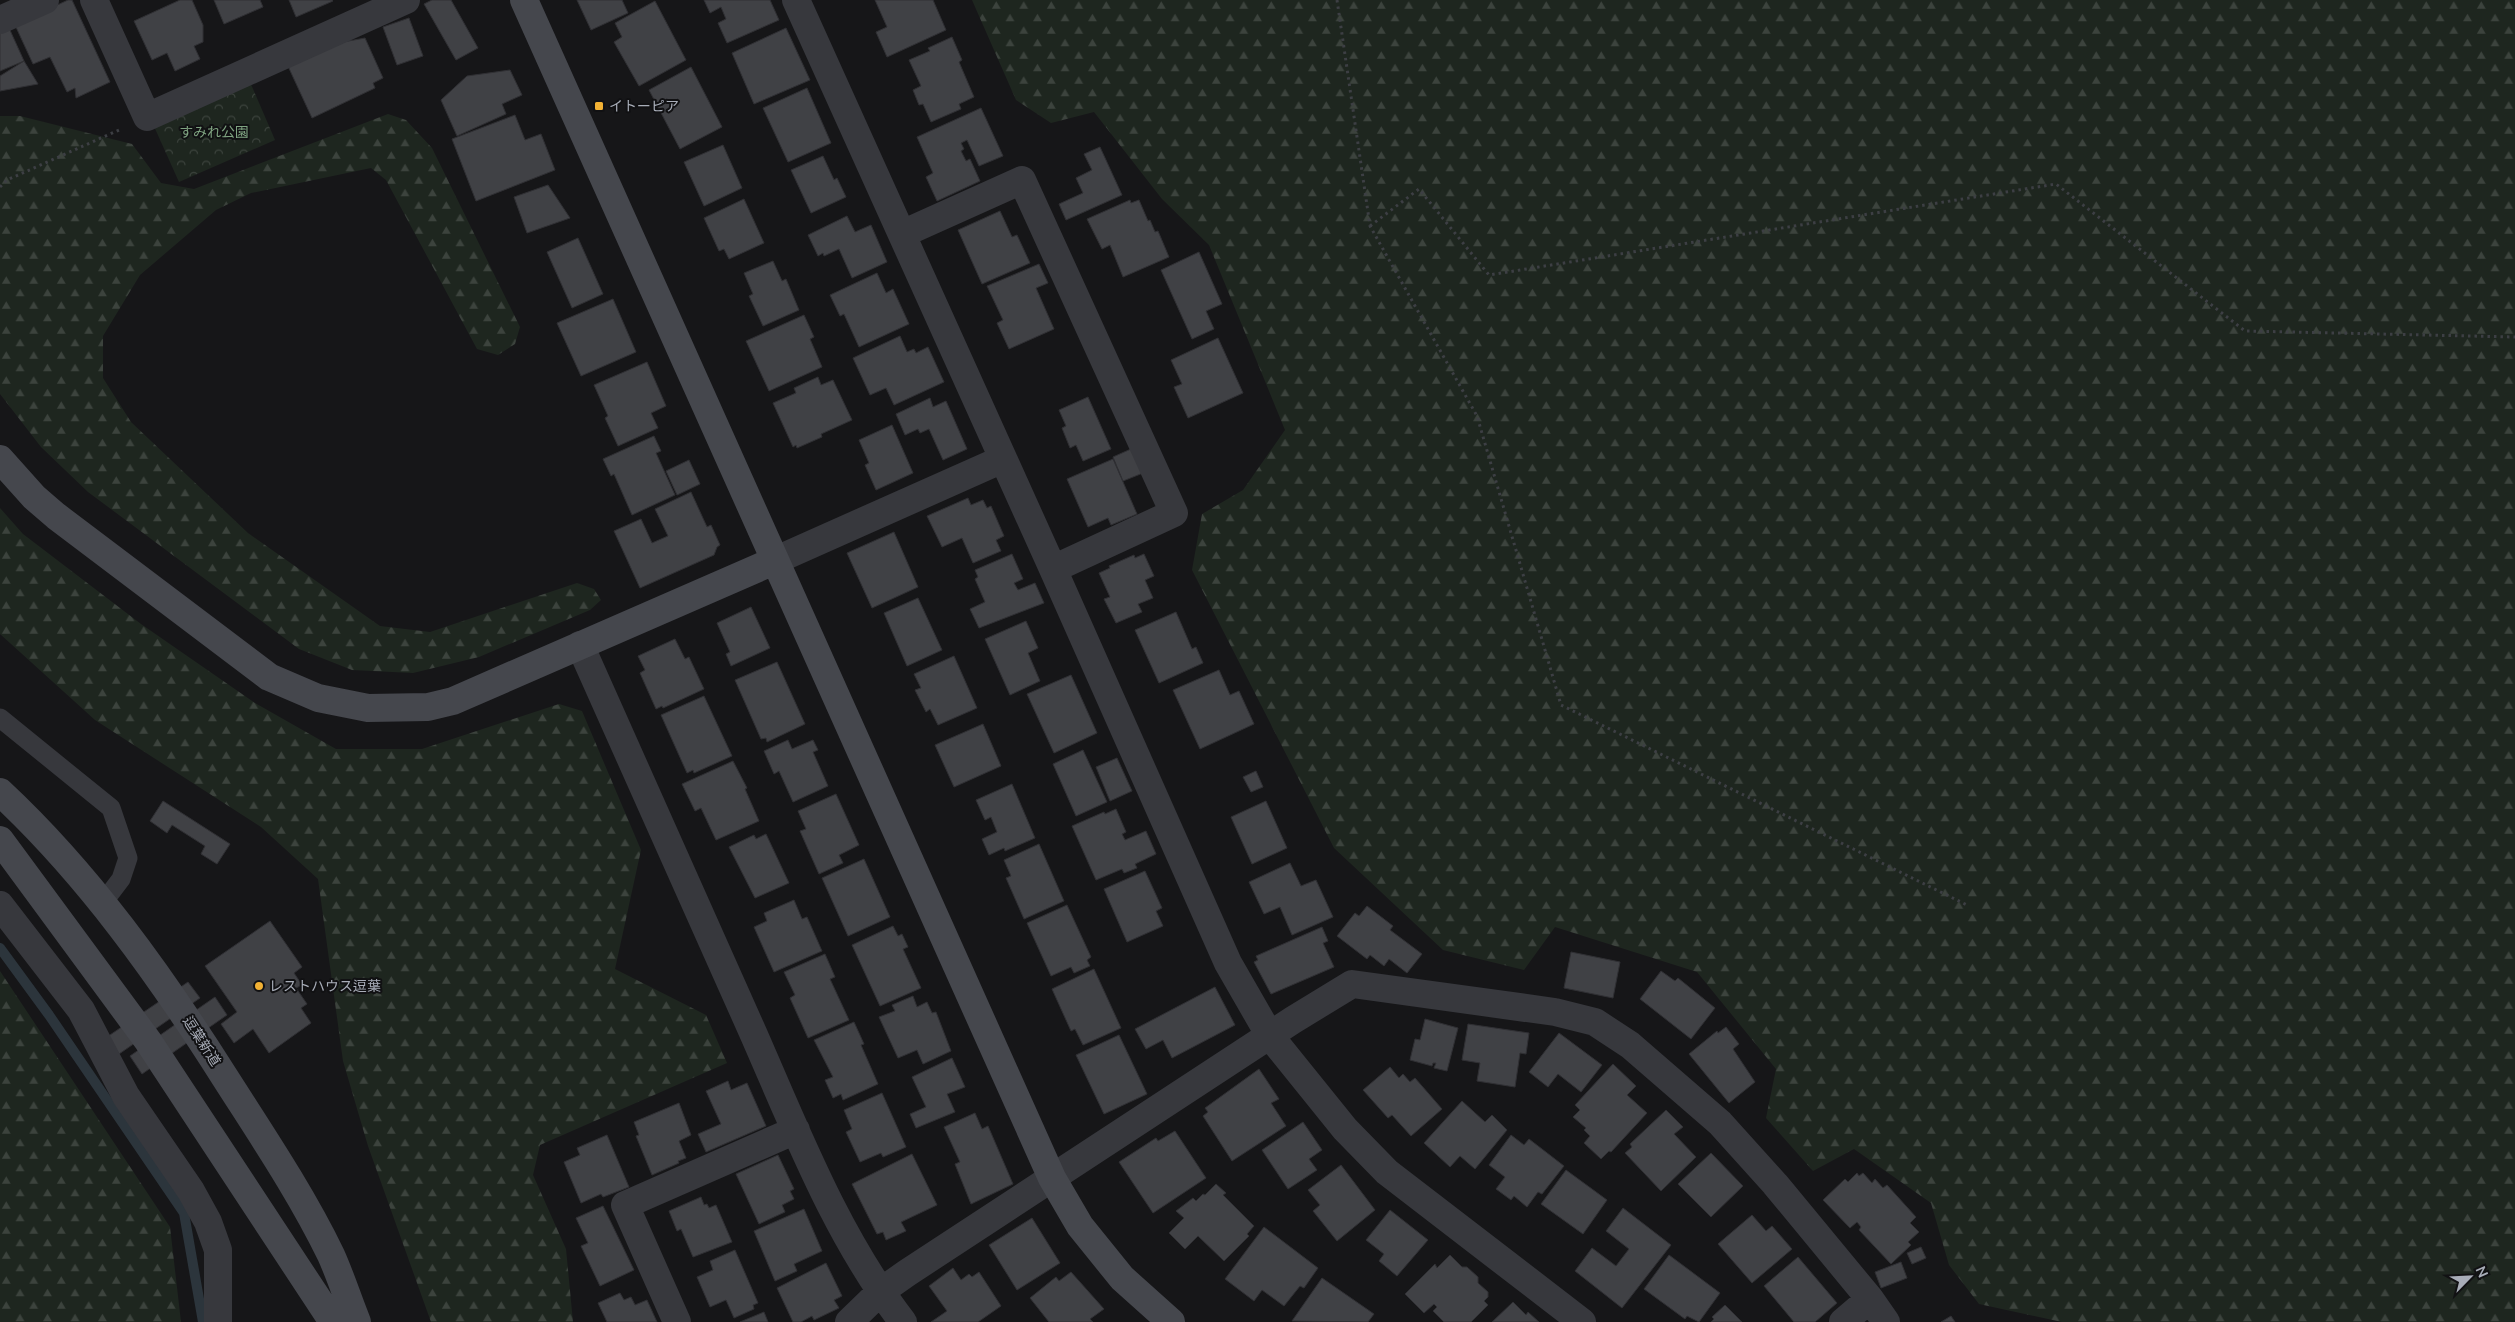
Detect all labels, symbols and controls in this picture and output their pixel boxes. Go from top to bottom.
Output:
place label: イトーピア [609,97,679,115]
marker: イトーピア [593,100,605,112]
park label: すみれ公園 [179,123,249,141]
place label: レストハウス逗葉 [269,977,381,995]
marker: レストハウス逗葉 [253,980,265,992]
street label: 逗葉新道 [179,1013,225,1069]
north arrow [2445,1252,2495,1302]
text: N [2472,1263,2492,1280]

